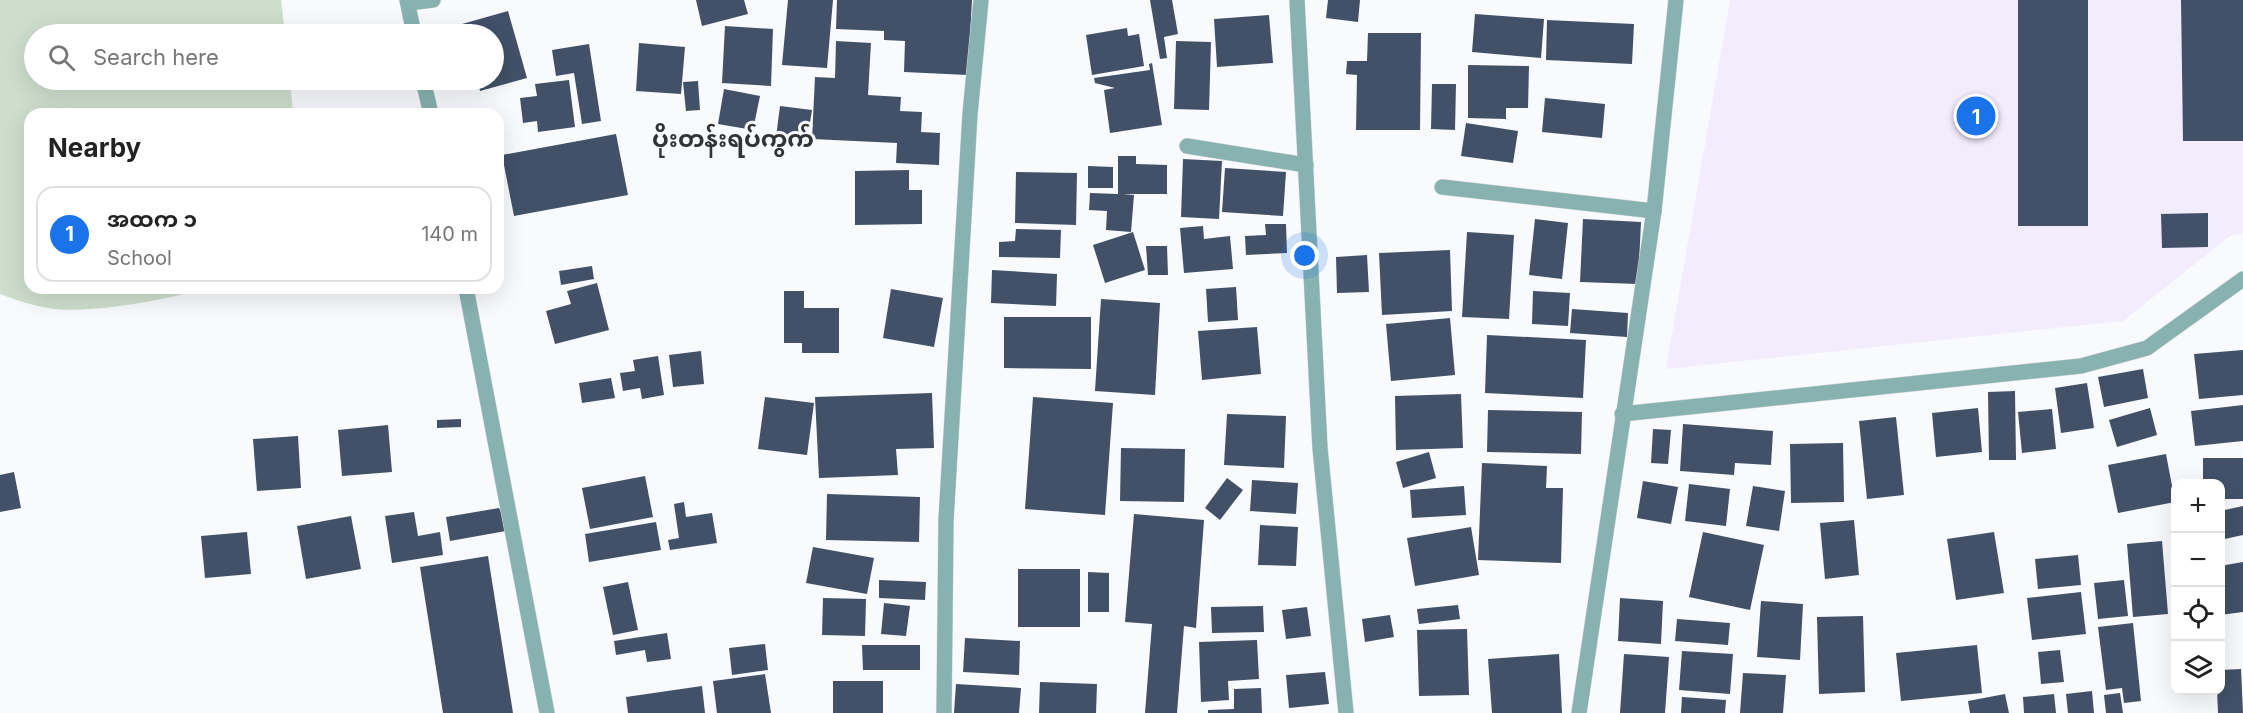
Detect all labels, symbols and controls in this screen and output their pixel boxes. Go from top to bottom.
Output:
search box [24,24,504,90]
icon: search [45,41,78,74]
text: Search here [93,44,219,70]
pin: 1 [1956,94,1996,138]
district label: ပိုးတန်းရပ်ကွက် [652,123,814,158]
text: Nearby [48,132,141,163]
text: အထက ၁ [107,206,197,232]
text: 1 [65,222,74,246]
text: 140 m [421,222,478,246]
your location [1290,241,1319,270]
text: School [107,246,172,270]
map controls [2171,479,2225,695]
button: + [2171,479,2225,533]
button: − [2171,533,2225,587]
button: locate [2171,587,2225,641]
button: layers [2171,641,2225,695]

